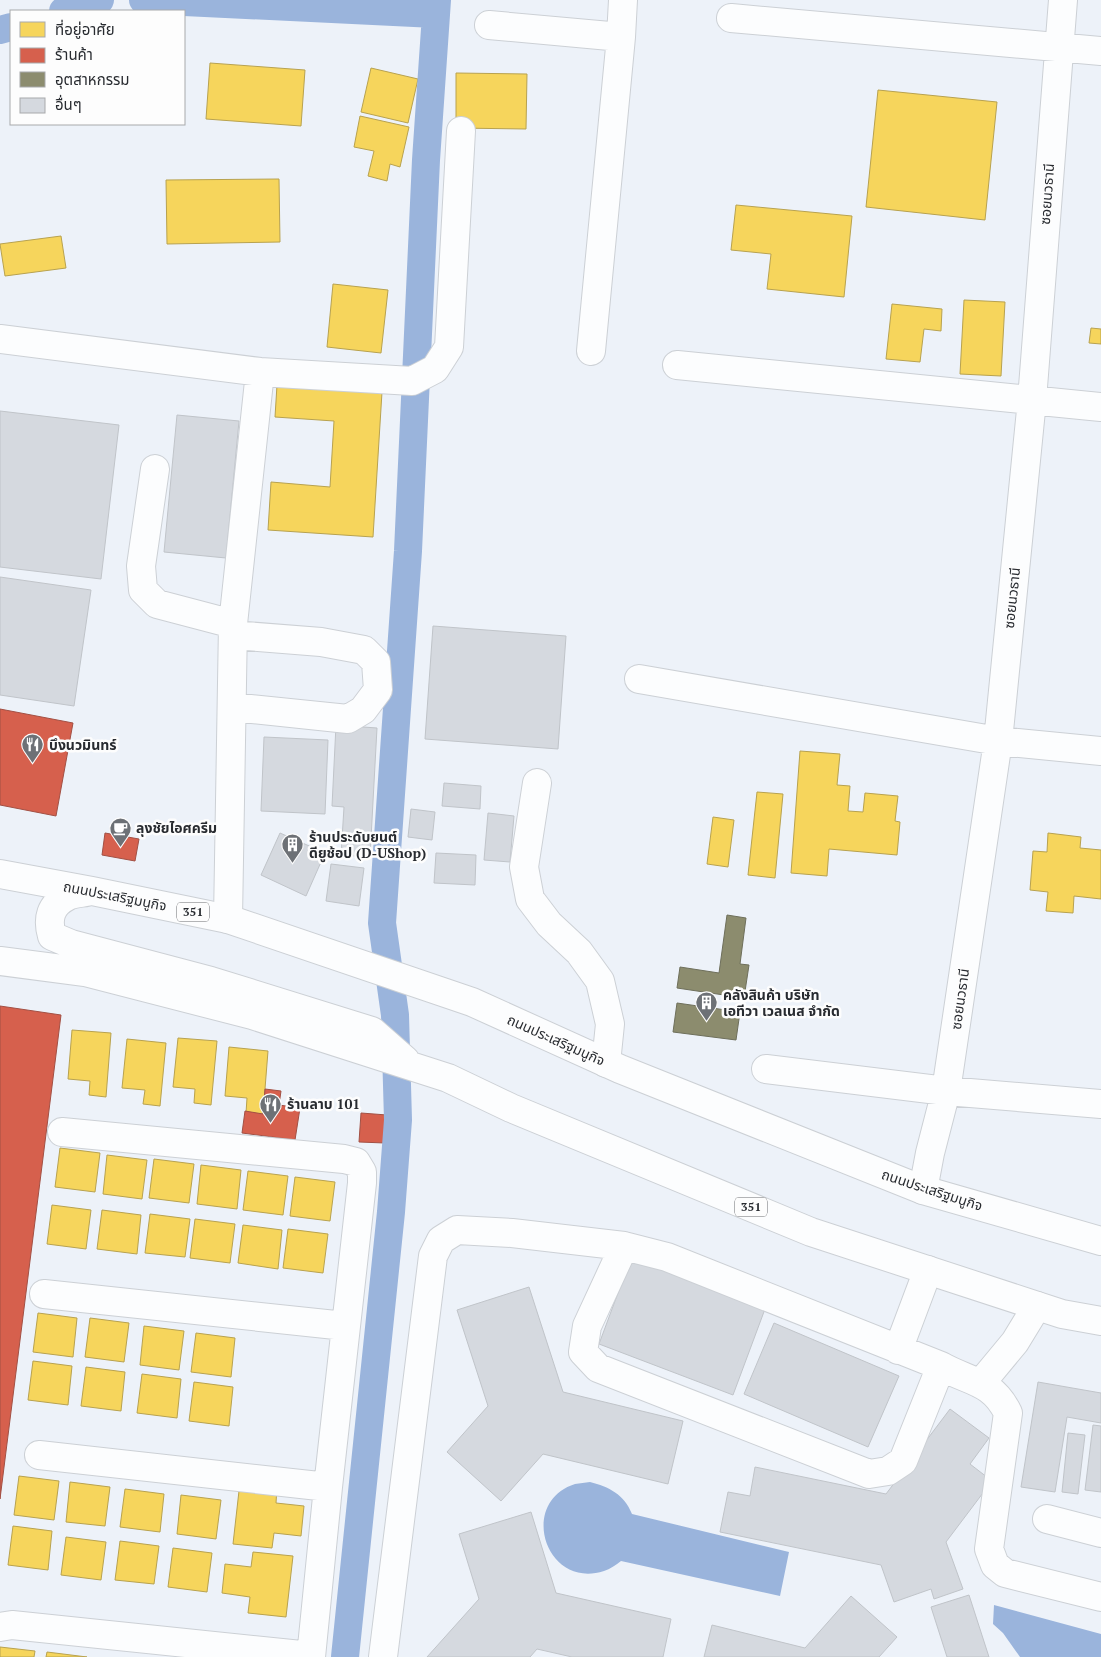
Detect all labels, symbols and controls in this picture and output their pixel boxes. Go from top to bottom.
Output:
legend [10,10,185,125]
text: ที่อยู่อาศัย [55,19,115,39]
text: ร้านค้า [55,44,93,64]
text: อุตสาหกรรม [55,69,129,89]
text: อื่นๆ [55,94,82,114]
street label: ซอยนวธานี [1035,163,1058,225]
street label: ซอยนวธานี [999,566,1024,630]
restaurant icon: บึงนวมินทร์ [21,733,45,764]
place label: บึงนวมินทร์ [49,735,117,754]
cafe icon: ลุงชัยไอศครีม [108,816,132,847]
place label: ลุงชัยไอศครีม [136,818,217,837]
place label: ร้านประดับยนต์ ดียูช้อป (D-UShop) [309,827,426,863]
building icon: ร้านประดับยนต์ ดียูช้อป (D-UShop) [281,833,305,864]
street label: ถนนประเสริฐมนูกิจ [62,876,169,915]
road number: 351 [177,902,209,922]
street label: ซอยนวธานี [946,967,973,1031]
place label: คลังสินค้า บริษัท เอทีวา เวลเนส จำกัด [723,985,840,1020]
building icon: คลังสินค้า บริษัท เอทีวา เวลเนส จำกัด [695,991,719,1022]
street label: ถนนประเสริฐมนูกิจ [504,1009,608,1070]
restaurant icon: ร้านลาบ 101 [259,1092,283,1123]
place label: ร้านลาบ 101 [287,1094,360,1113]
street label: ถนนประเสริฐมนูกิจ [879,1164,985,1215]
road number: 351 [735,1198,767,1216]

